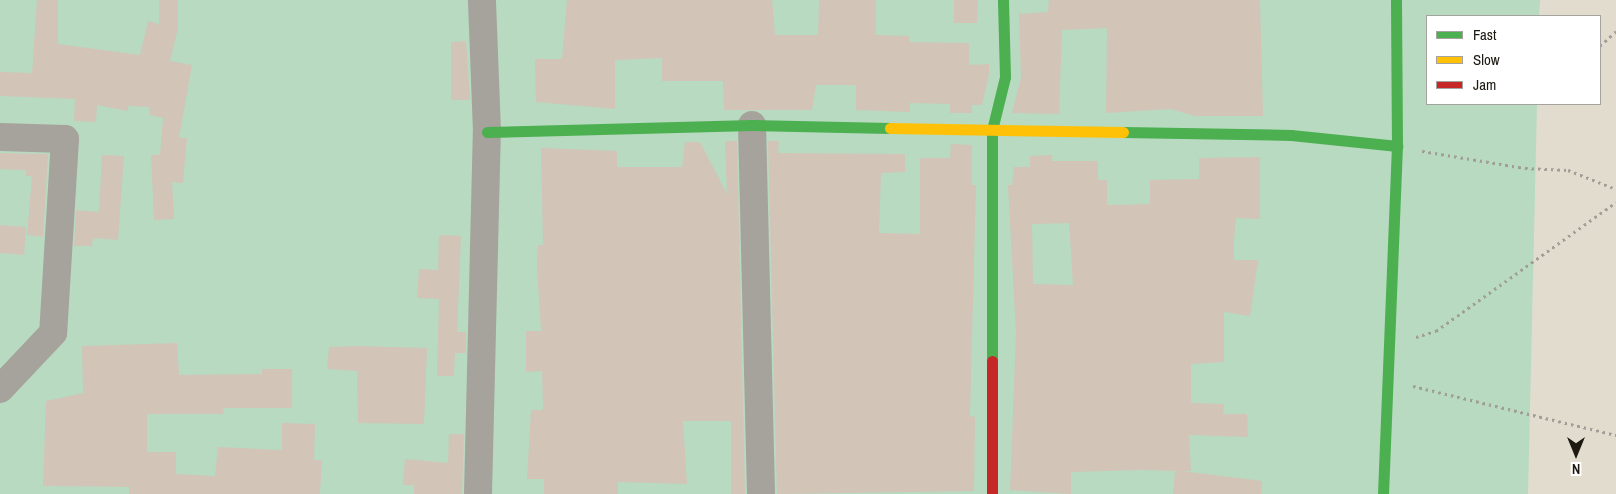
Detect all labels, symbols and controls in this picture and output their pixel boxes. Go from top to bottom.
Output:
legend [1426,15,1601,105]
text: Fast [1473,24,1496,45]
text: Slow [1473,49,1500,70]
text: Jam [1473,74,1496,95]
north arrow [1551,429,1601,479]
text: N [1572,460,1580,478]

